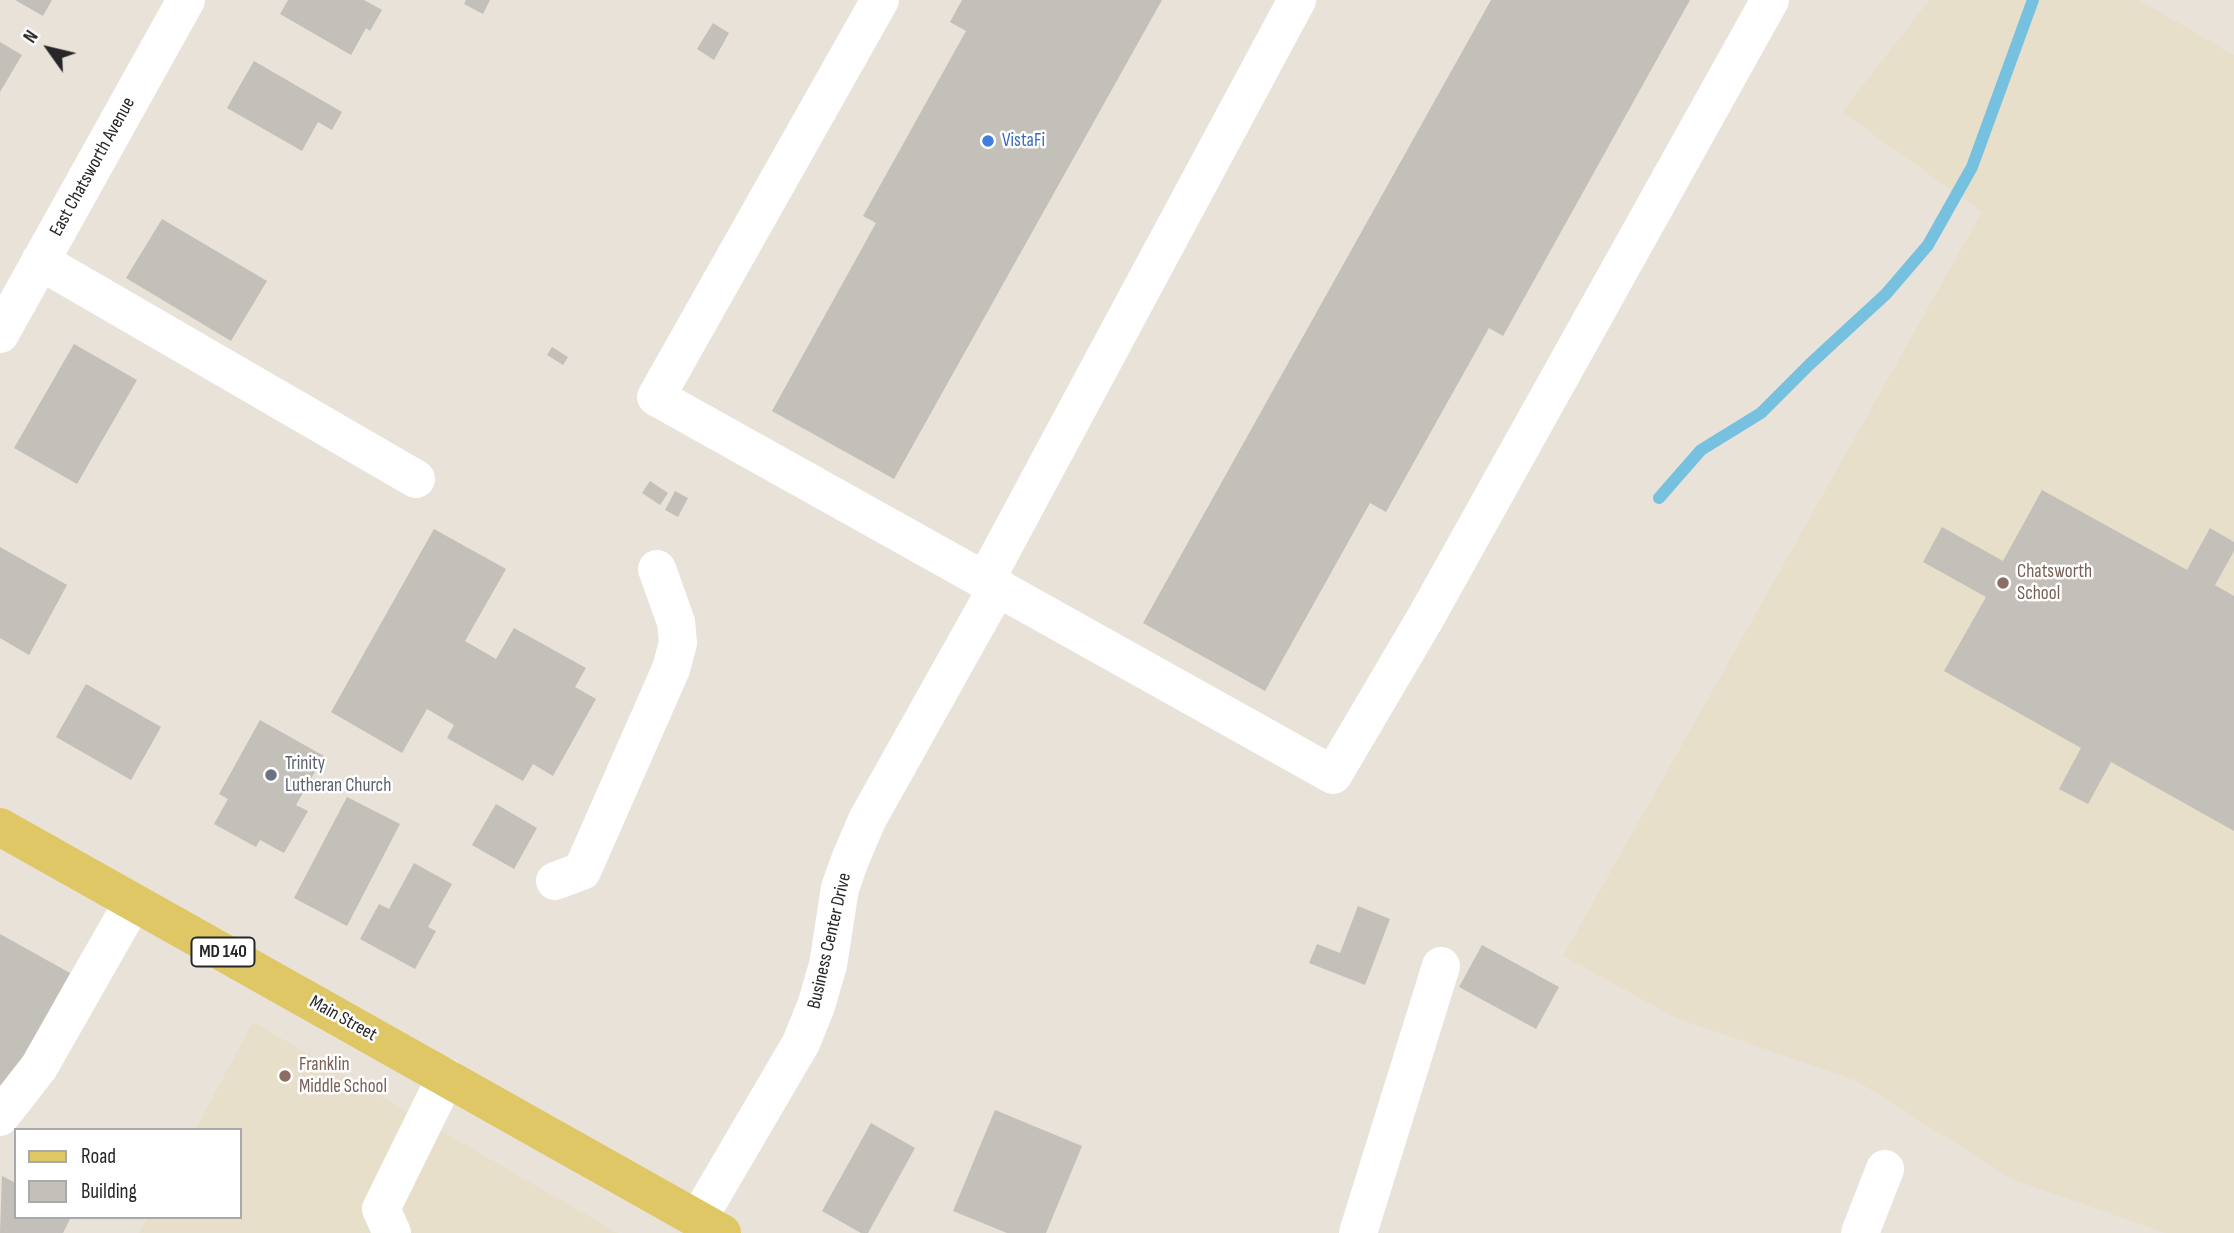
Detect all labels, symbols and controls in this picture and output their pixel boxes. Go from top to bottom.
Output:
north arrow [14,14,84,84]
text: N [19,26,44,48]
street label: East Chatsworth Avenue [45,94,141,240]
place label: VistaFi [1002,130,1045,152]
marker: VistaFi [980,133,996,149]
place label: Chatsworth School [2017,561,2092,605]
marker: Chatsworth School [1995,575,2011,591]
place label: Trinity Lutheran Church [285,753,391,797]
marker: Trinity Lutheran Church [263,767,279,783]
street label: Business Center Drive [803,871,857,1011]
road number: MD 140 [192,937,255,967]
street label: Main Street [305,991,381,1047]
place label: Franklin Middle School [299,1054,387,1098]
marker: Franklin Middle School [277,1068,293,1084]
legend [14,1128,242,1219]
text: Road [81,1144,116,1169]
text: Building [81,1179,137,1204]

